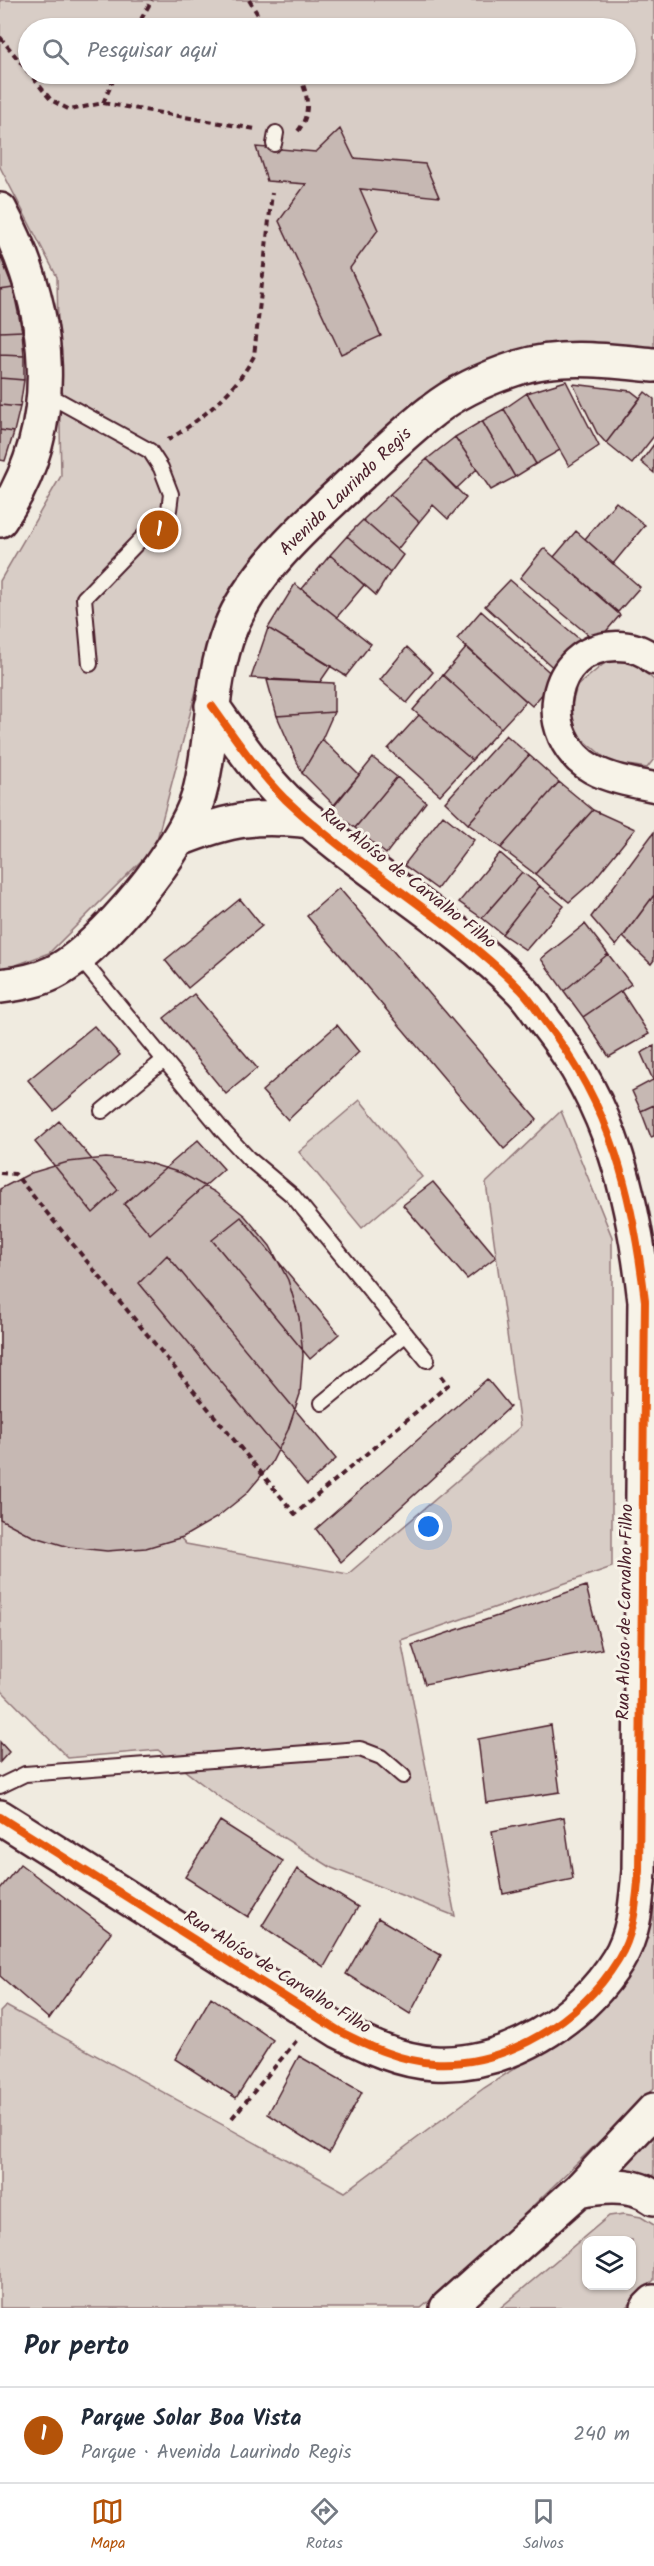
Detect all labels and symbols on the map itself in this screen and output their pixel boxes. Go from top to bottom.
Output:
street label: Avenida Laurindo Regis [273,420,419,563]
pin: 1 [140,508,178,552]
street label: Rua Aloíso de Carvalho Filho [314,801,502,957]
street label: Rua Aloíso de Carvalho Filho [610,1503,642,1721]
your location [414,1512,443,1541]
street label: Rua Aloíso de Carvalho Filho [178,1903,376,2043]

